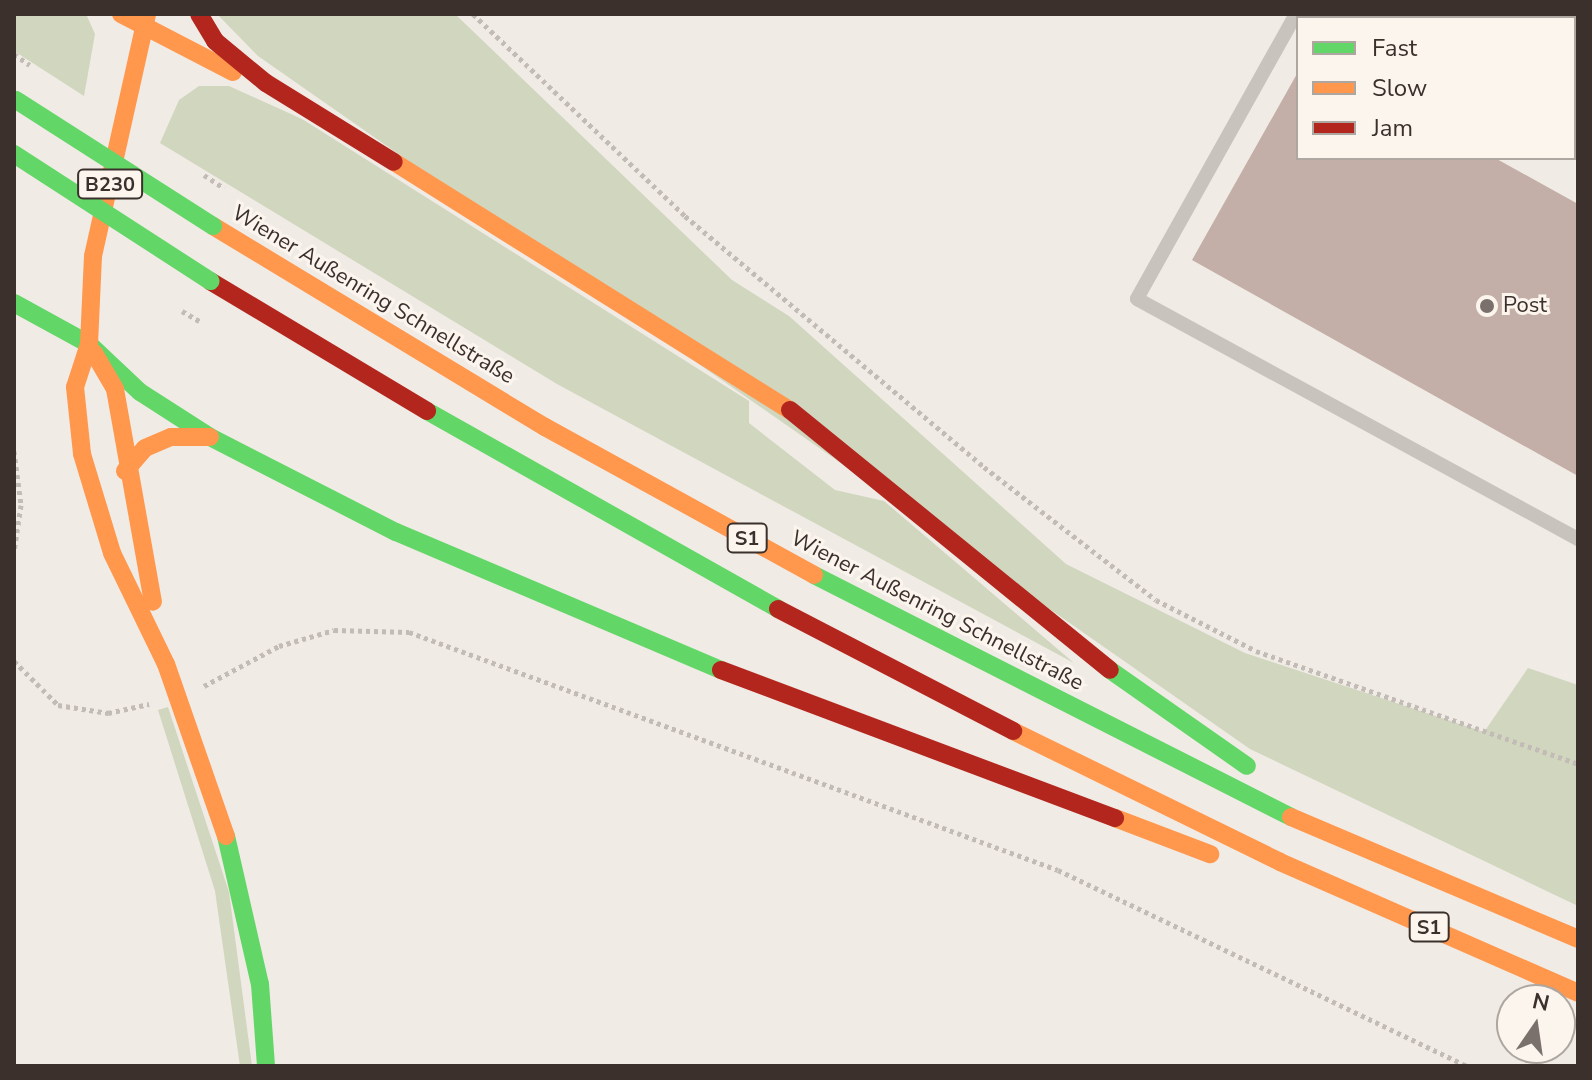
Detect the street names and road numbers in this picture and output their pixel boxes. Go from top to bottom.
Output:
road number: B230 [76,168,144,200]
street label: Wiener Außenring Schnellstraße [227,200,519,390]
road number: S1 [725,522,769,554]
street label: Wiener Außenring Schnellstraße [786,525,1088,697]
road number: S1 [1407,911,1451,943]

